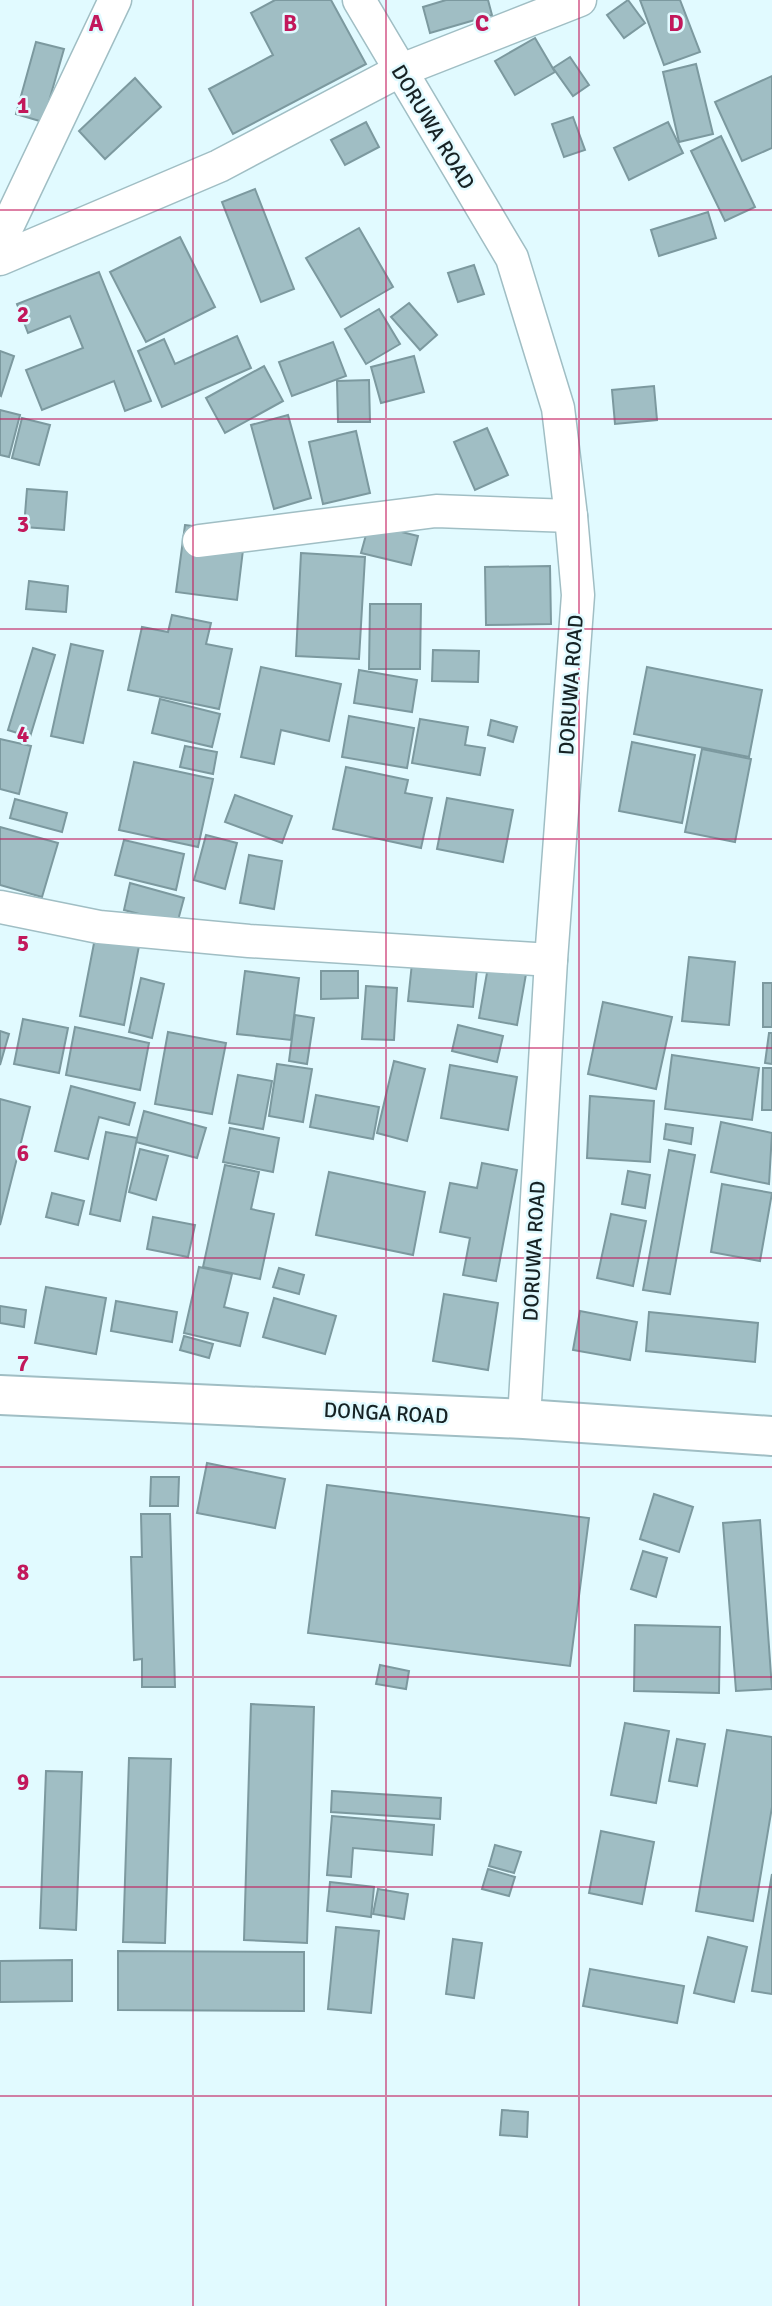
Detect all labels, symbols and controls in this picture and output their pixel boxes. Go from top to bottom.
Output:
text: A [89,9,104,38]
text: B [283,9,297,38]
text: C [475,9,489,38]
text: D [668,9,684,38]
street label: DORUWA ROAD [386,60,480,194]
text: 1 [17,91,29,120]
text: 2 [17,300,29,329]
text: 3 [17,510,29,539]
street label: DORUWA ROAD [553,614,589,756]
text: 4 [17,720,29,749]
text: 5 [17,929,29,958]
text: 6 [17,1139,29,1168]
street label: DORUWA ROAD [517,1180,551,1322]
text: 7 [17,1349,29,1378]
street label: DONGA ROAD [323,1397,449,1429]
text: 8 [17,1558,29,1587]
text: 9 [17,1768,29,1797]

